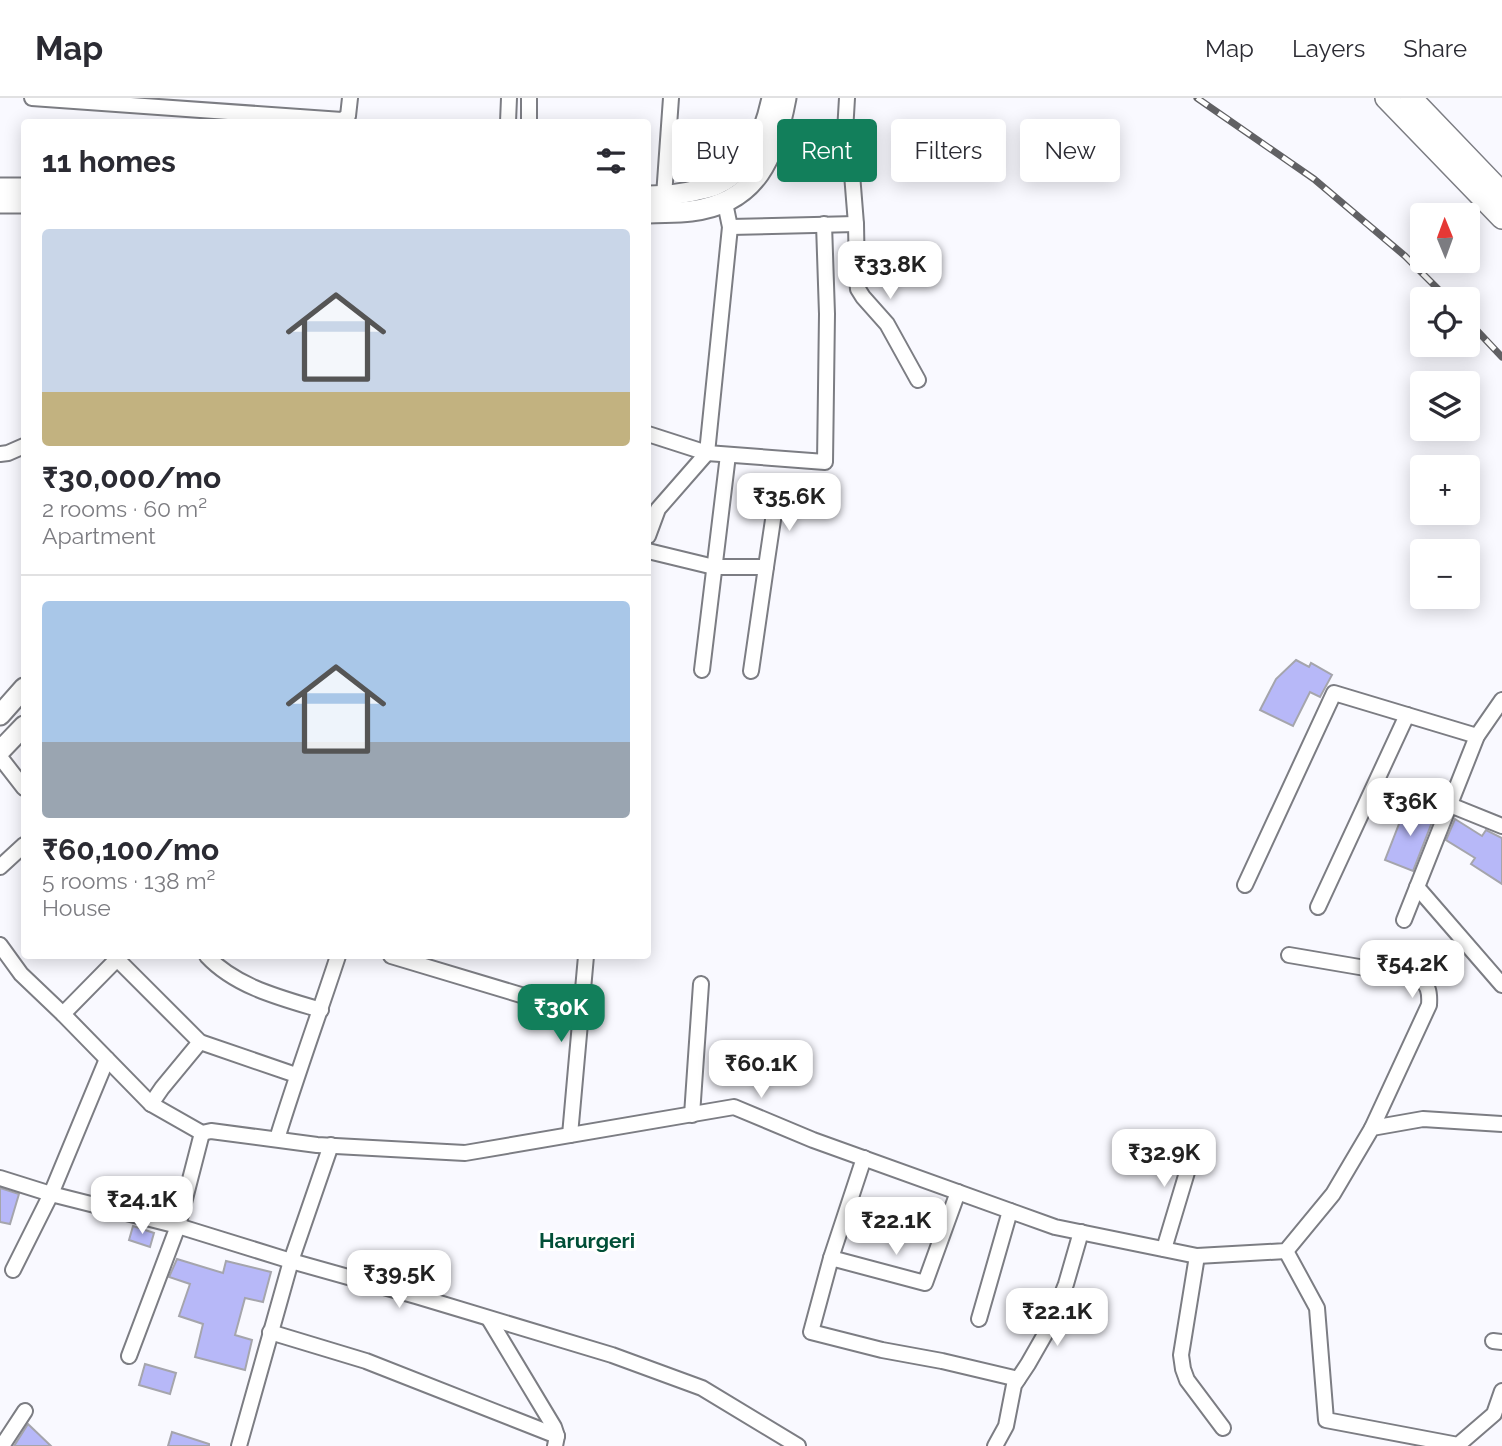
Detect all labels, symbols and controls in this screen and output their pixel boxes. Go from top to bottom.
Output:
text: Map [35,29,103,68]
text: Map [1205,34,1254,63]
text: Layers [1292,34,1365,63]
text: Share [1403,34,1467,63]
chip: Buy [672,119,763,182]
chip: Rent [777,119,877,182]
chip: Filters [891,119,1006,182]
chip: New [1020,119,1120,182]
icon: filters [592,142,630,180]
text: 11 homes [42,144,176,179]
north arrow [1410,203,1480,273]
map controls [1410,203,1480,609]
pin: ₹33.8K [833,242,947,301]
text: ₹33.8K [854,250,926,277]
icon: home [273,274,399,400]
button: locate [1410,287,1480,357]
button: layers [1410,371,1480,441]
button: + [1410,455,1480,525]
text: ₹30,000/mo [42,460,221,495]
pin: ₹35.6K [732,474,846,533]
text: ₹35.6K [753,482,825,509]
text: 2 rooms · 60 m² [42,495,207,522]
text: Apartment [42,522,156,549]
button: − [1410,539,1480,609]
icon: home [273,646,399,772]
pin: ₹36K [1369,778,1451,838]
text: ₹36K [1383,787,1437,814]
text: ₹60,100/mo [42,832,219,867]
text: 5 rooms · 138 m² [42,867,216,894]
text: House [42,894,111,921]
pin: ₹54.2K [1355,940,1469,1000]
text: ₹54.2K [1376,949,1448,976]
pin: ₹30K [520,984,602,1044]
text: ₹30K [534,993,588,1020]
pin: ₹60.1K [704,1040,818,1100]
text: ₹60.1K [725,1049,797,1076]
pin: ₹32.9K [1107,1130,1221,1189]
text: ₹32.9K [1128,1138,1200,1165]
pin: ₹24.1K [85,1176,199,1236]
text: ₹24.1K [107,1185,177,1212]
pin: ₹22.1K [839,1198,953,1257]
text: ₹22.1K [861,1206,931,1233]
district label: Harurgeri [539,1228,635,1253]
pin: ₹39.5K [342,1250,456,1310]
text: ₹39.5K [363,1259,435,1286]
pin: ₹22.1K [1000,1288,1114,1348]
text: ₹22.1K [1022,1297,1092,1324]

